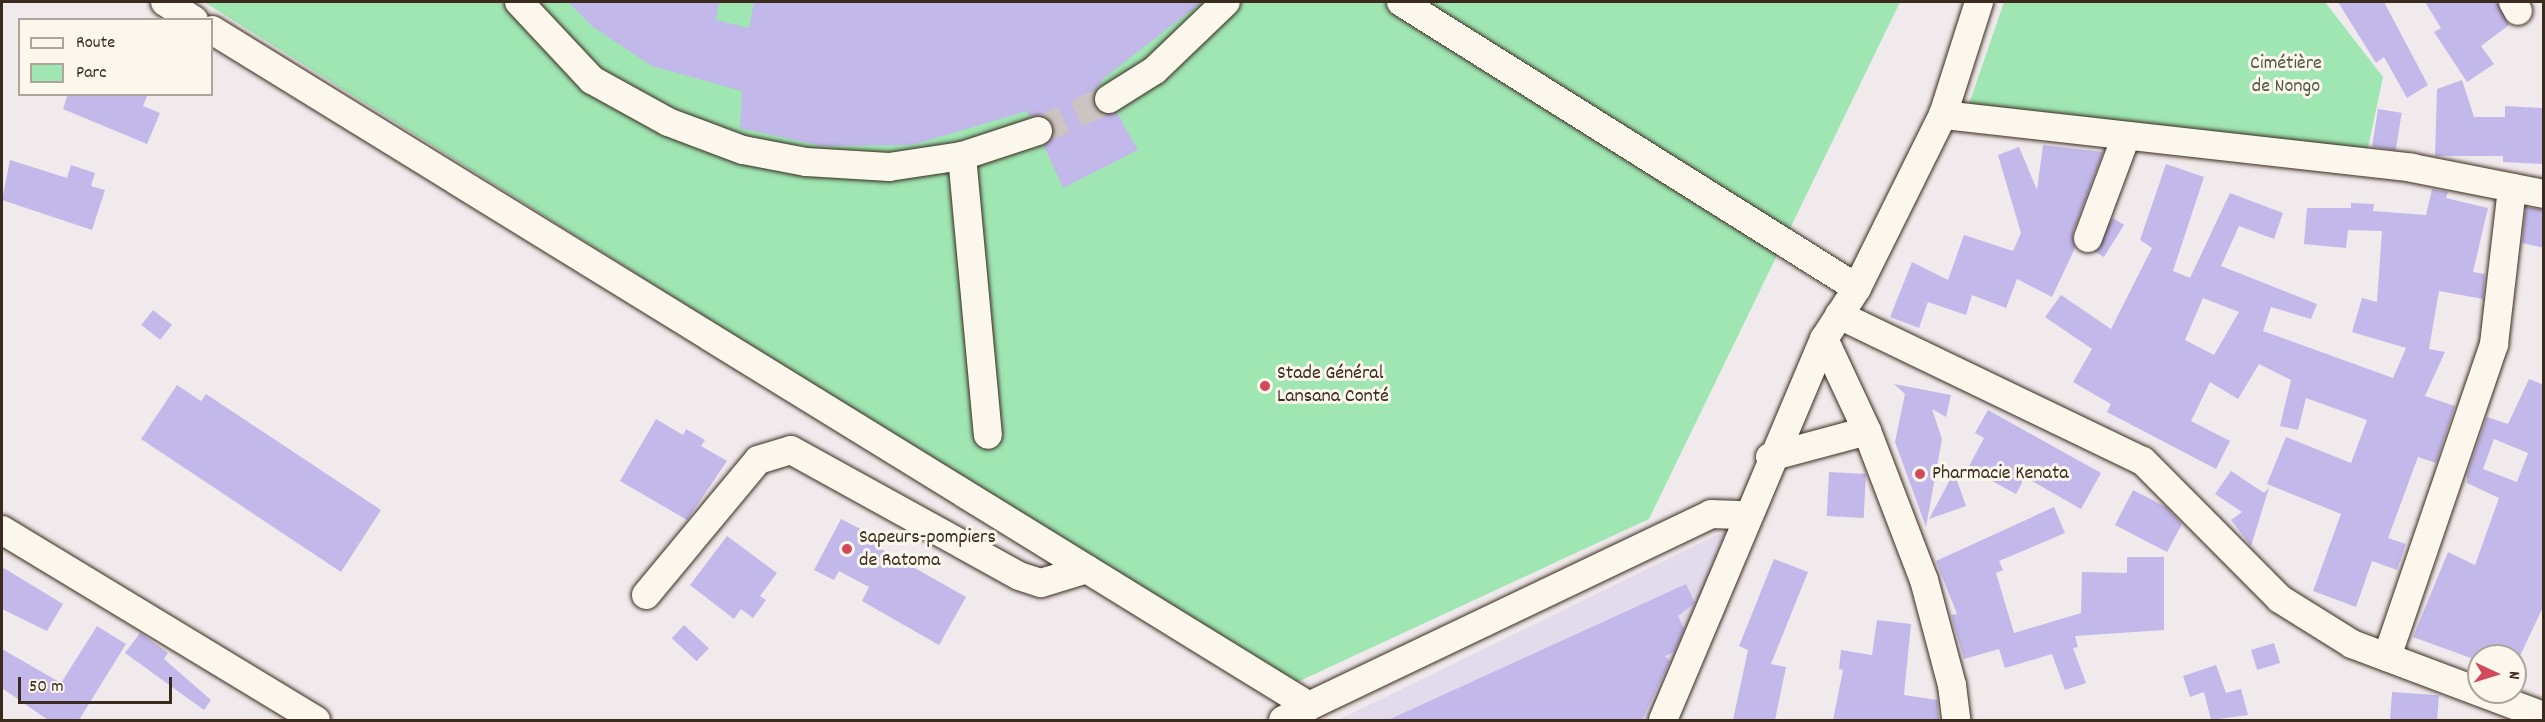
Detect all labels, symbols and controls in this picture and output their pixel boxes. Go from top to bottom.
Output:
legend [18,18,213,96]
text: Route [76,31,115,56]
park label: Cimétière de Nongo [2250,52,2322,99]
text: Parc [76,61,107,86]
place label: Stade Général Lansana Conté [1277,362,1389,409]
marker: Stade Général Lansana Conté [1258,379,1272,393]
place label: Pharmacie Kenata [1932,462,2069,486]
marker: Pharmacie Kenata [1913,467,1927,481]
place label: Sapeurs-pompiers de Ratoma [859,526,996,573]
marker: Sapeurs-pompiers de Ratoma [840,542,854,556]
north arrow [2467,644,2527,704]
scale bar [21,665,176,703]
text: N [2502,670,2525,680]
text: 50 m [29,675,64,700]

